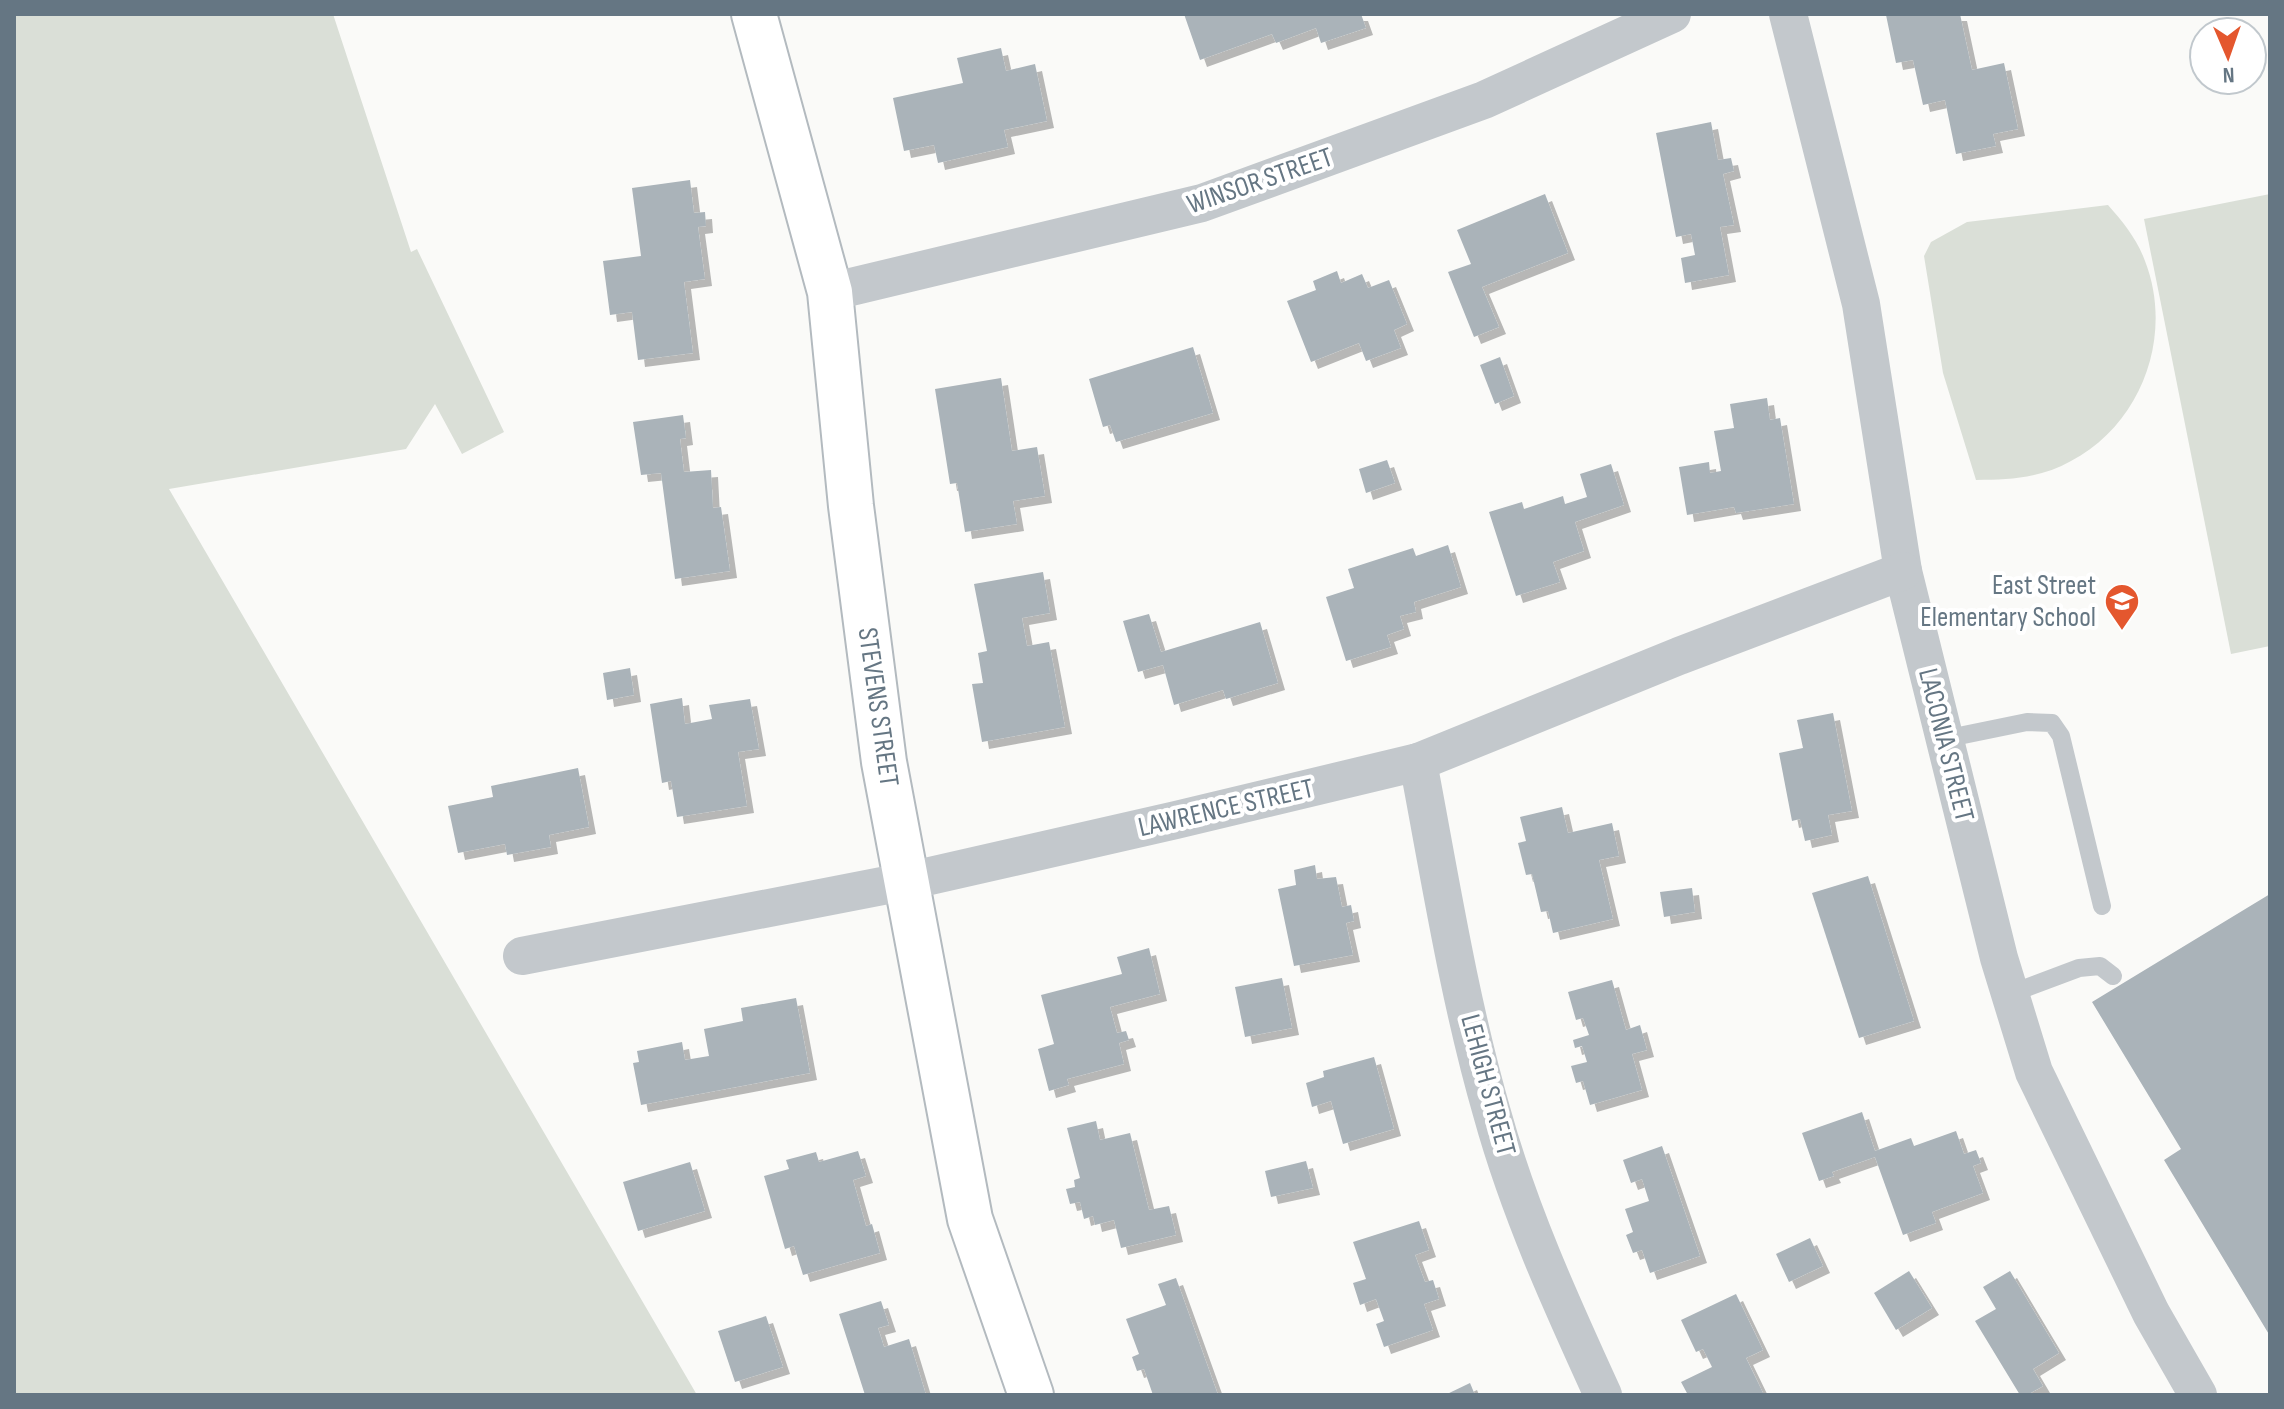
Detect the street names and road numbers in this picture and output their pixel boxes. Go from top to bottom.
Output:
street label: WINSOR STREET [1183,141,1337,221]
street label: STEVENS STREET [851,625,905,789]
street label: LACONIA STREET [1911,665,1981,825]
street label: LAWRENCE STREET [1135,772,1317,844]
street label: LEHIGH STREET [1453,1011,1523,1159]

